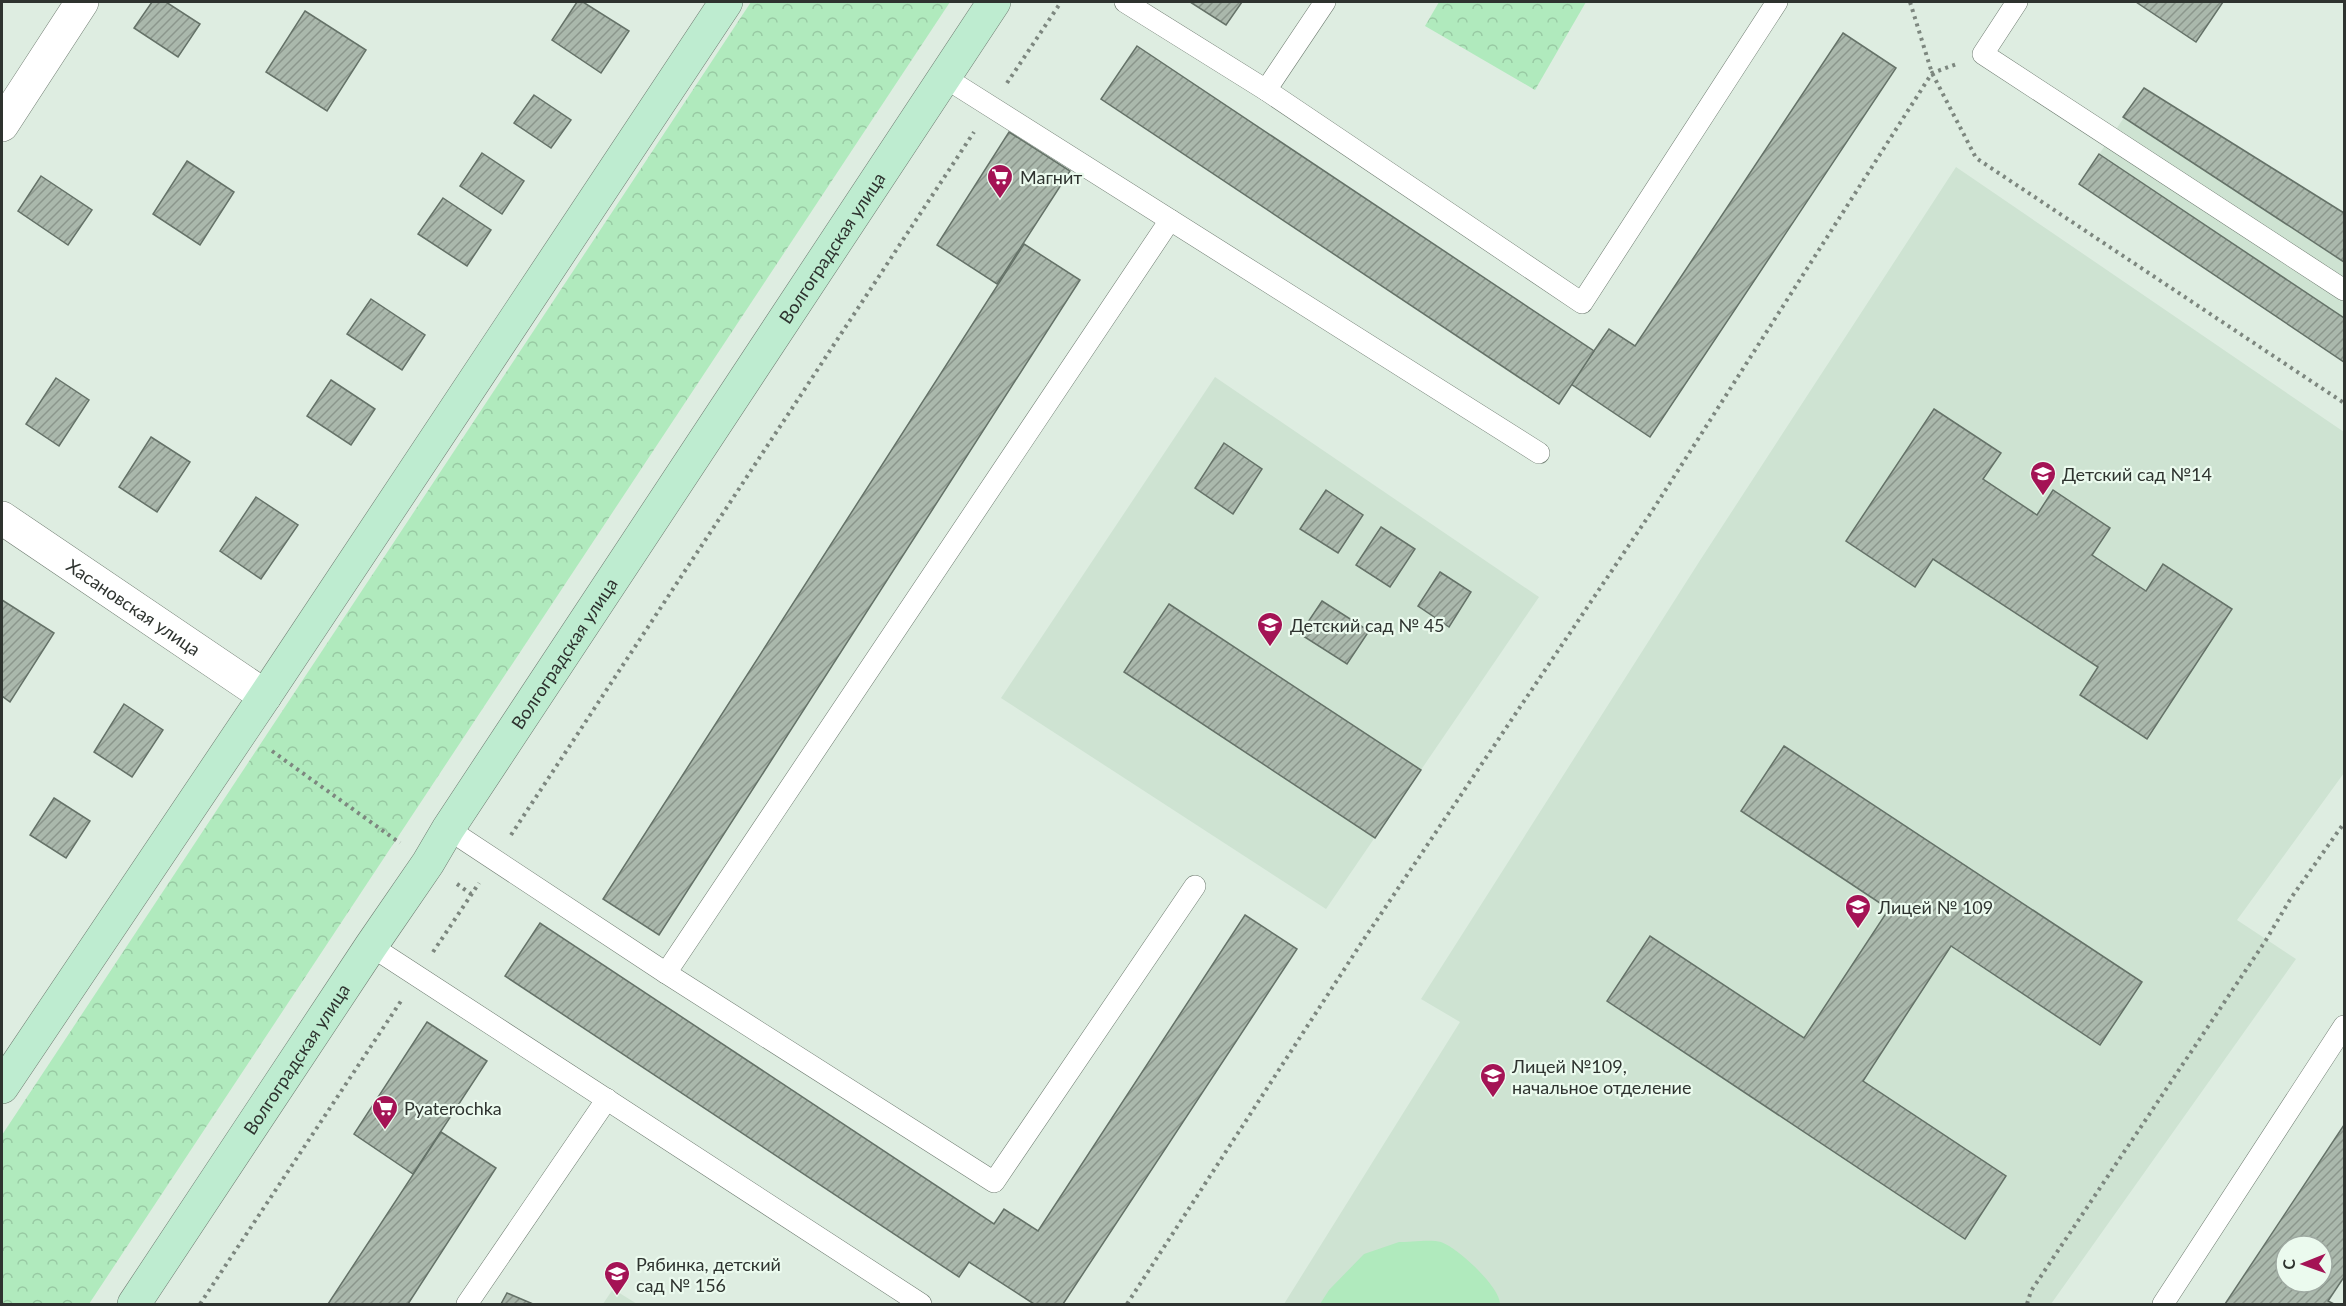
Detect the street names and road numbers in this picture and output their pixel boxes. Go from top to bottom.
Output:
street label: Волгоградская улица [774,168,889,327]
street label: Хасановская улица [63,554,205,660]
street label: Волгоградская улица [506,574,622,733]
street label: Волгоградская улица [238,979,354,1138]

